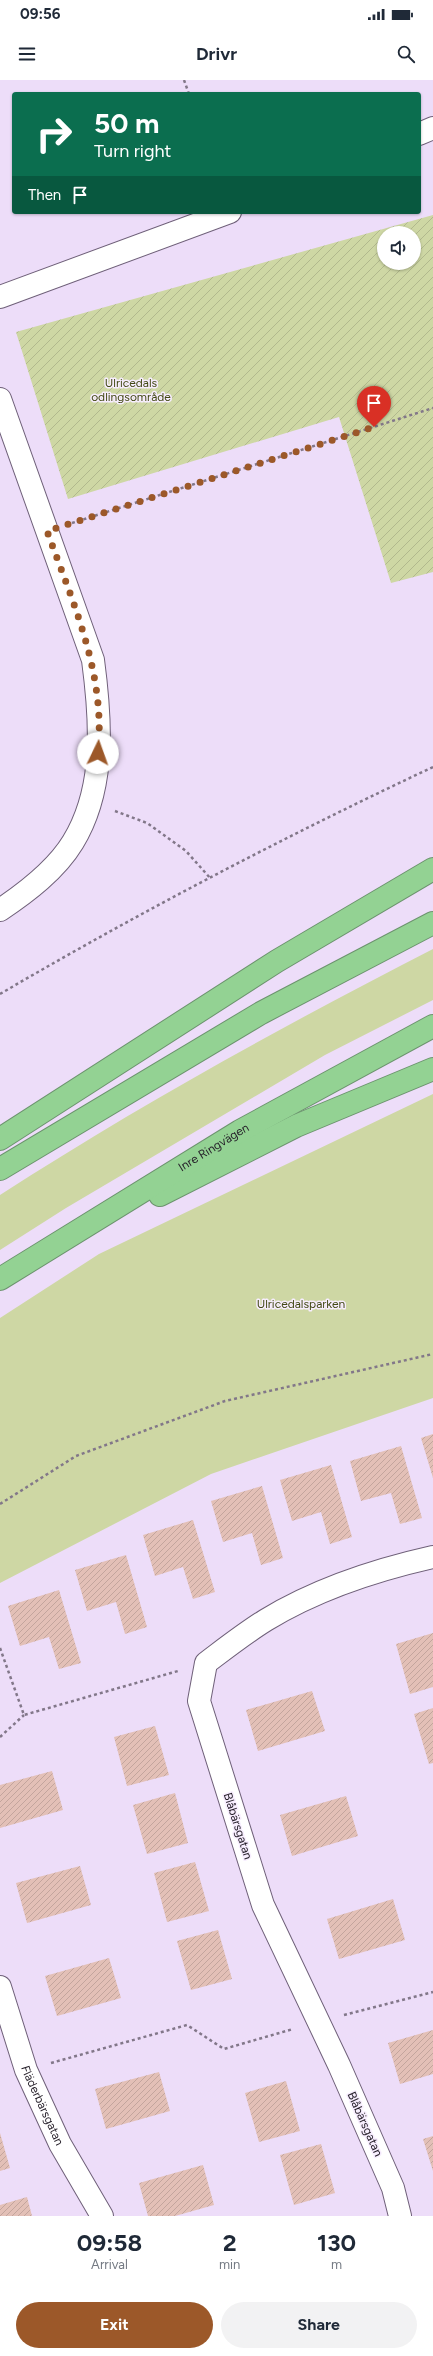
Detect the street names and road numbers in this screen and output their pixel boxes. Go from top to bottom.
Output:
street label: Inre Ringvägen [176,1120,252,1174]
street label: Blåbärsgatan [221,1791,255,1861]
street label: Fläderbärsgatan [18,2064,67,2148]
street label: Blåbärsgatan [344,2089,386,2159]

